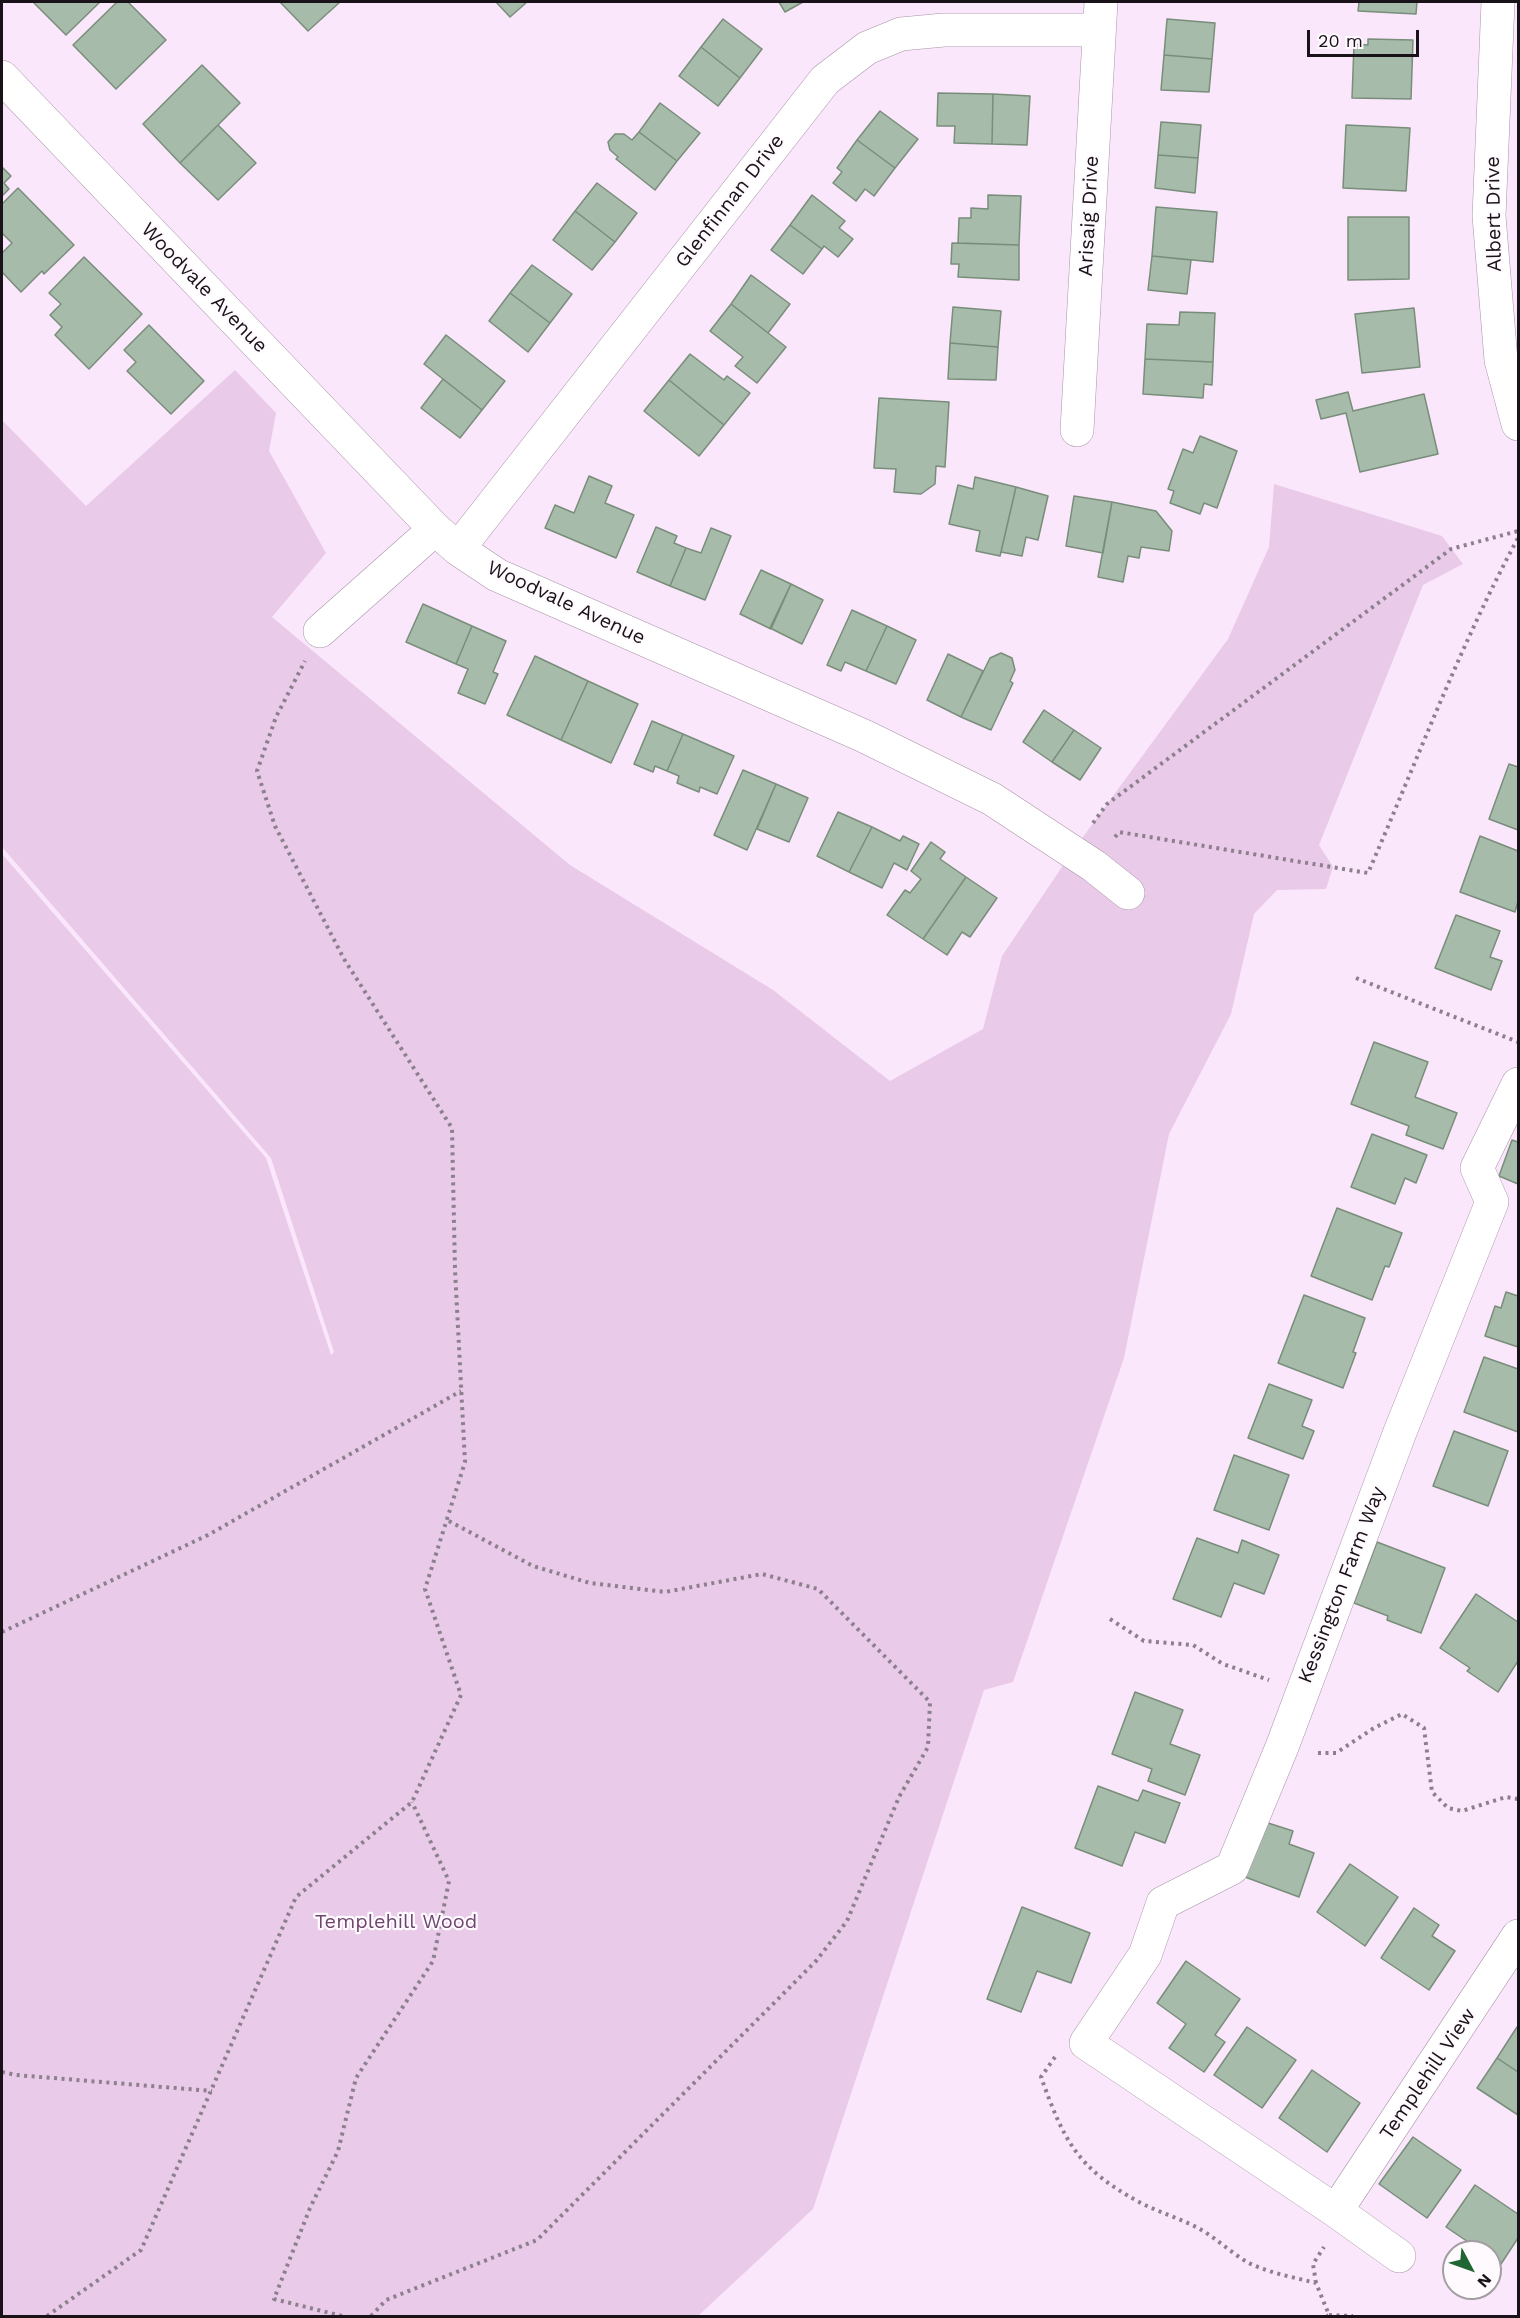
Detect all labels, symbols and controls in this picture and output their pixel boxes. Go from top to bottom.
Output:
scale bar [1310,18,1422,56]
text: 20 m [1318,30,1363,51]
street label: Glenfinnan Drive [670,130,790,272]
street label: Arisaig Drive [1074,155,1104,277]
street label: Albert Drive [1481,156,1507,272]
street label: Woodvale Avenue [136,218,272,358]
street label: Woodvale Avenue [483,556,649,650]
street label: Kessington Farm Way [1293,1483,1391,1687]
park label: Templehill Wood [315,1910,477,1934]
street label: Templehill View [1375,2004,1481,2144]
north arrow [1442,2240,1502,2300]
text: N [1473,2270,1496,2292]

